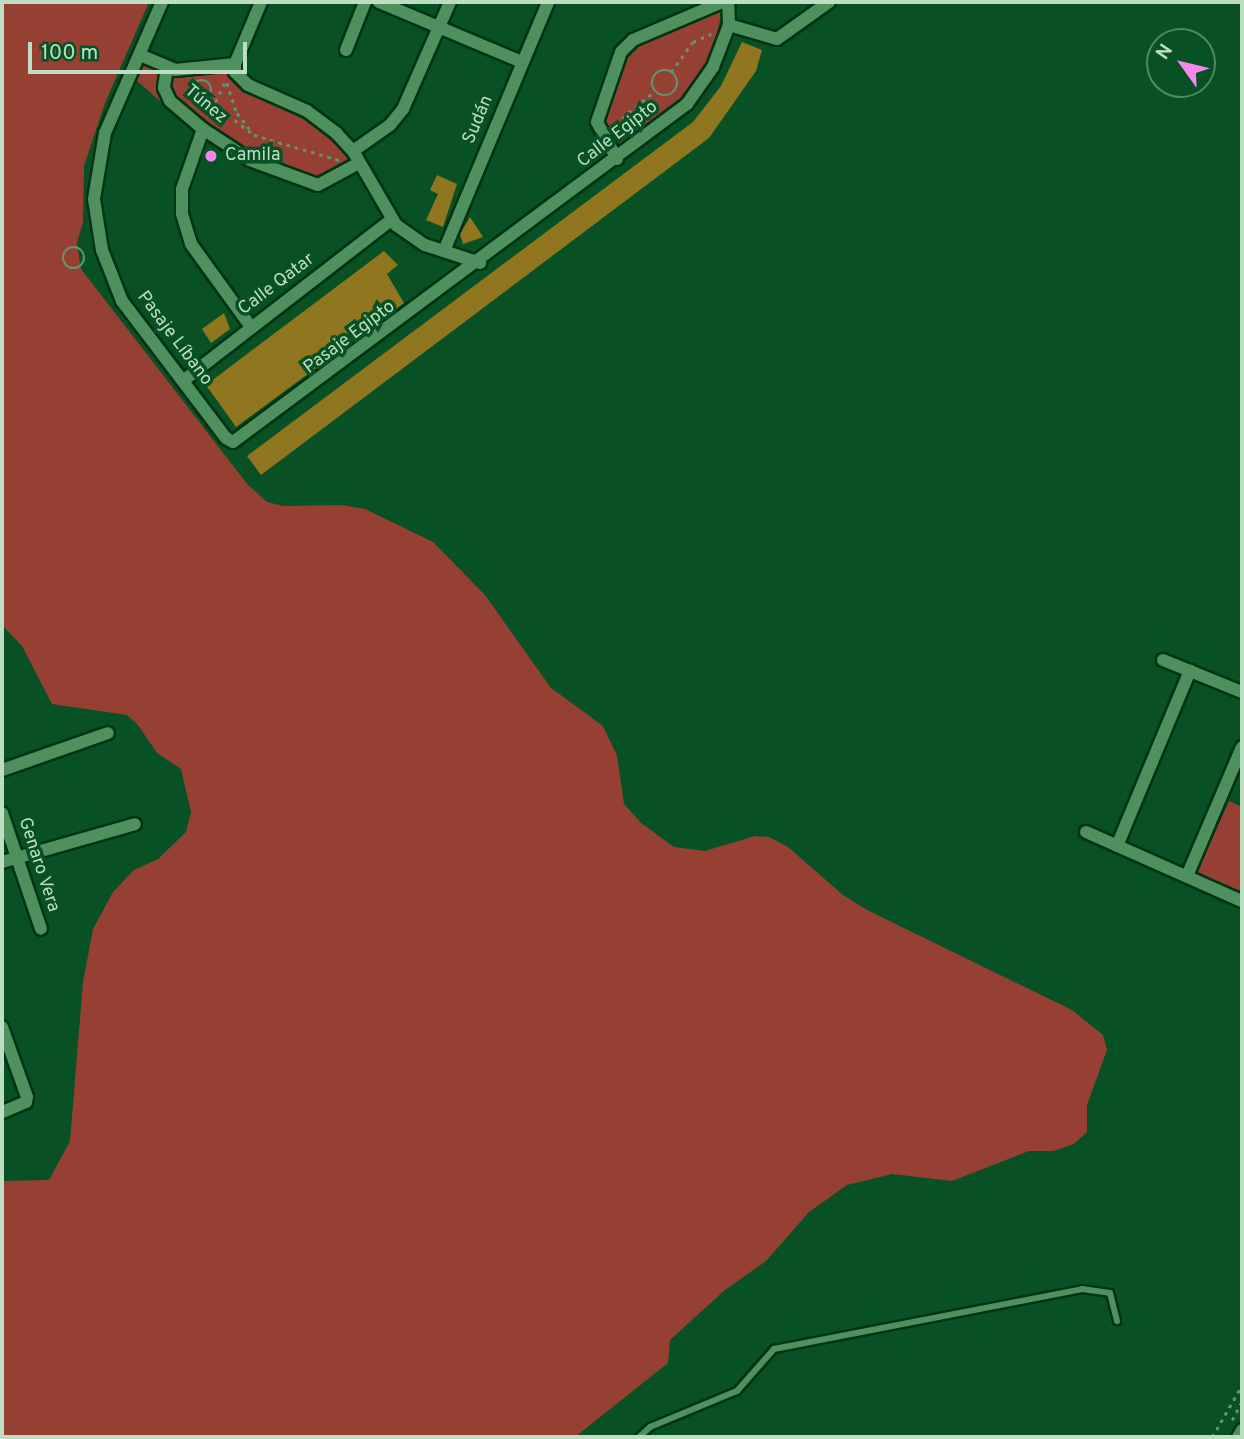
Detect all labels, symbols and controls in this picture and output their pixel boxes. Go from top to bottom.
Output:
scale bar [32,28,250,72]
north arrow [1146,28,1216,98]
text: 100 m [41,40,98,67]
text: N [1151,40,1179,65]
street label: Túnez [179,81,231,129]
street label: Sudán [459,93,499,147]
street label: Calle Egipto [574,97,662,173]
place label: Camila [225,145,280,167]
marker: Camila [203,148,219,164]
street label: Calle Qatar [235,249,319,321]
street label: Pasaje Líbano [132,288,216,390]
street label: Pasaje Egipto [300,297,400,379]
street label: Genaro Vera [12,815,64,915]

